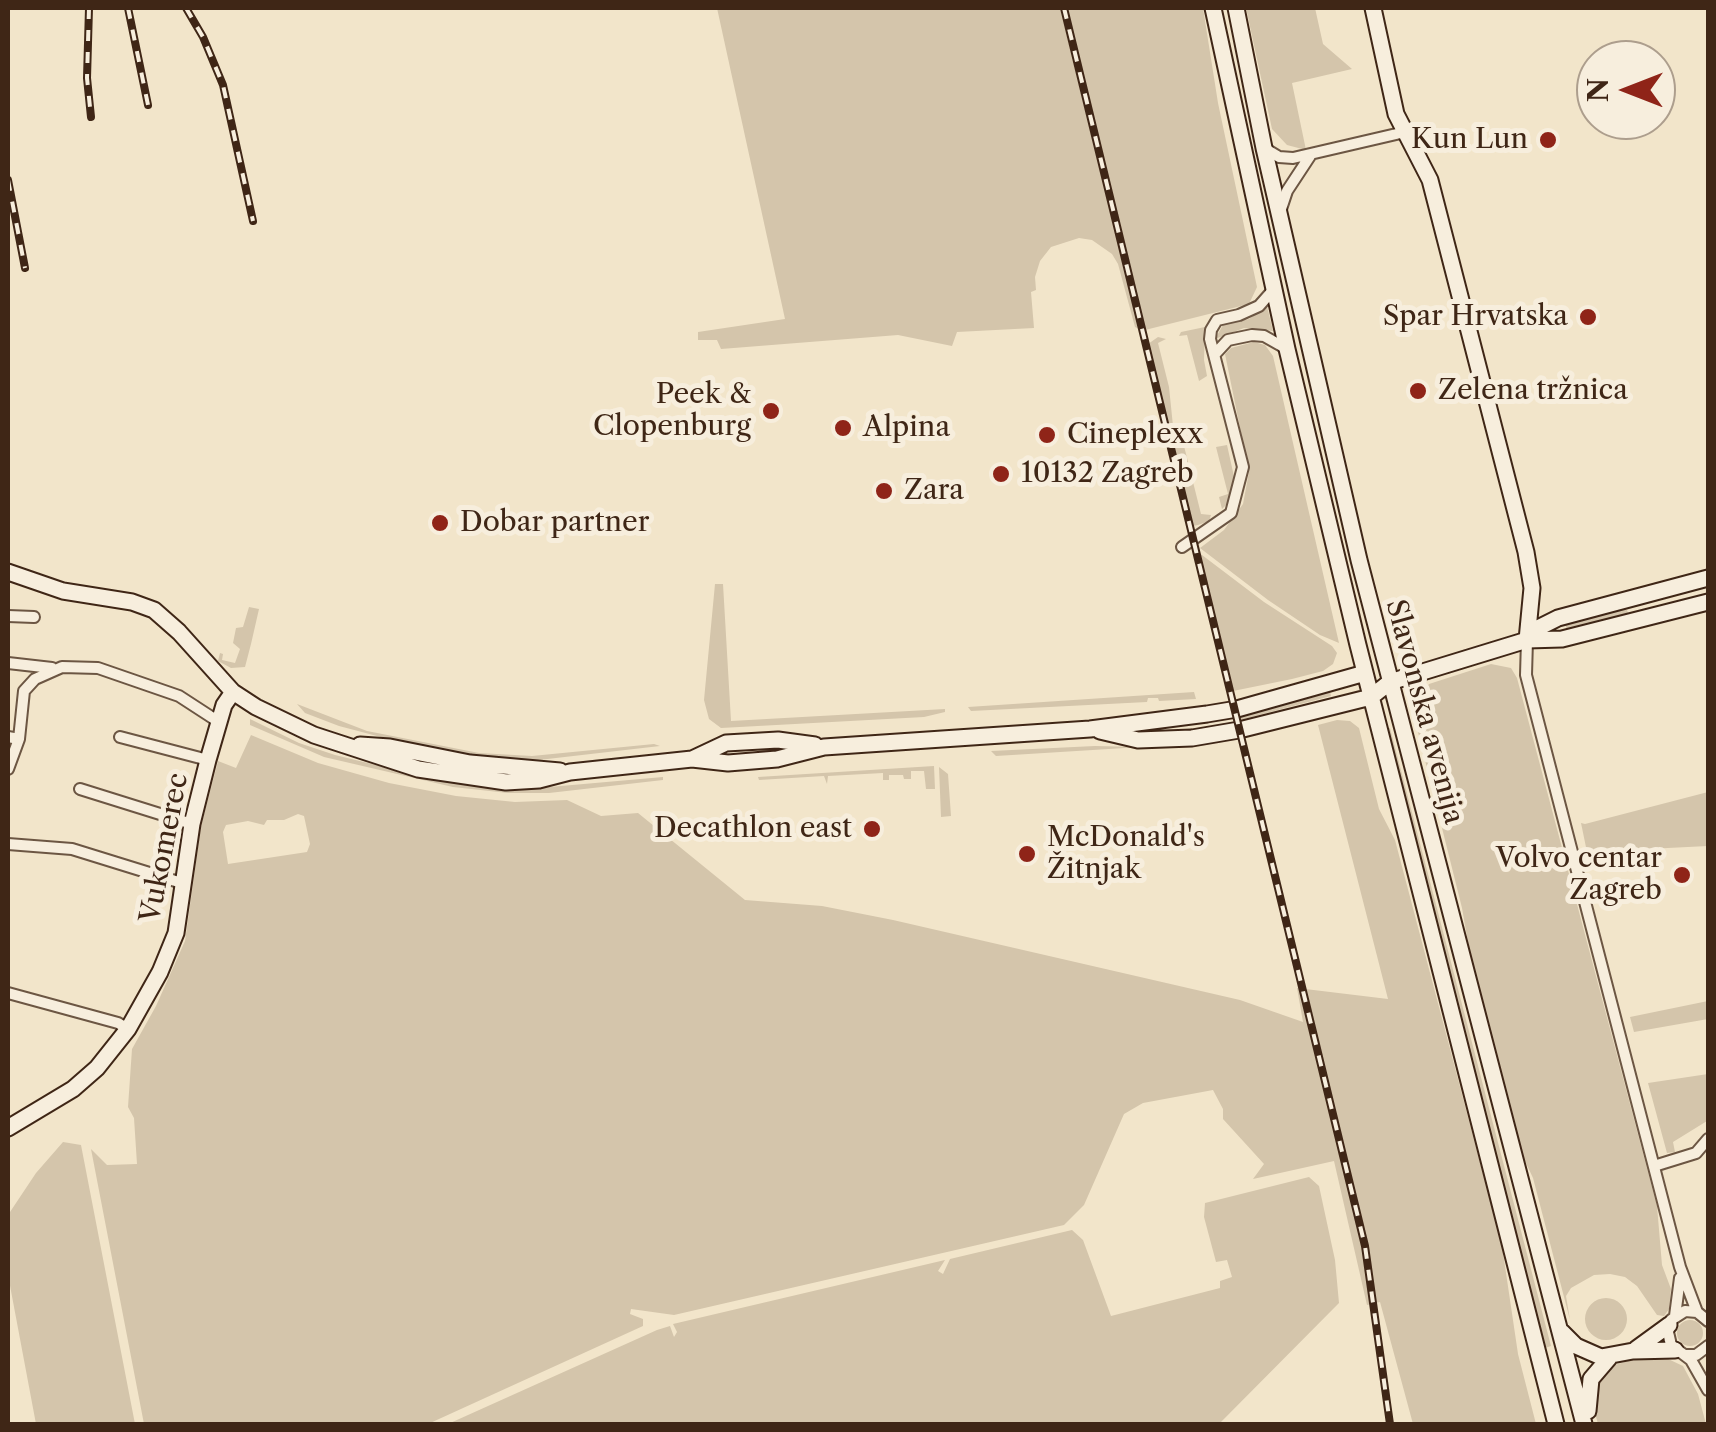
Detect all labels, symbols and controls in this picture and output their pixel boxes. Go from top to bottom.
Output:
north arrow [1576,40,1676,140]
text: N [1581,78,1615,102]
place label: Kun Lun [1411,123,1528,157]
marker: Kun Lun [1537,129,1559,151]
place label: Spar Hrvatska [1383,300,1568,334]
marker: Spar Hrvatska [1577,306,1599,328]
place label: Zelena tržnica [1438,374,1628,408]
place label: Peek & Clopenburg [593,378,751,444]
marker: Zelena tržnica [1407,380,1429,402]
marker: Peek & Clopenburg [760,400,782,422]
place label: Alpina [863,411,950,445]
marker: Alpina [832,417,854,439]
place label: Cineplexx [1067,418,1203,452]
marker: Cineplexx [1036,424,1058,446]
place label: 10132 Zagreb [1021,457,1194,491]
marker: 10132 Zagreb [990,463,1012,485]
place label: Zara [904,474,964,508]
marker: Zara [873,480,895,502]
place label: Dobar partner [460,506,649,540]
marker: Dobar partner [429,512,451,534]
street label: Slavonska avenija [1378,596,1470,828]
street label: Vukomerec [134,770,196,926]
place label: Decathlon east [654,812,852,846]
marker: Decathlon east [861,818,883,840]
place label: McDonald's Žitnjak [1047,821,1205,887]
place label: Volvo centar Zagreb [1496,842,1662,908]
marker: McDonald's Žitnjak [1016,843,1038,865]
marker: Volvo centar Zagreb [1671,864,1693,886]

